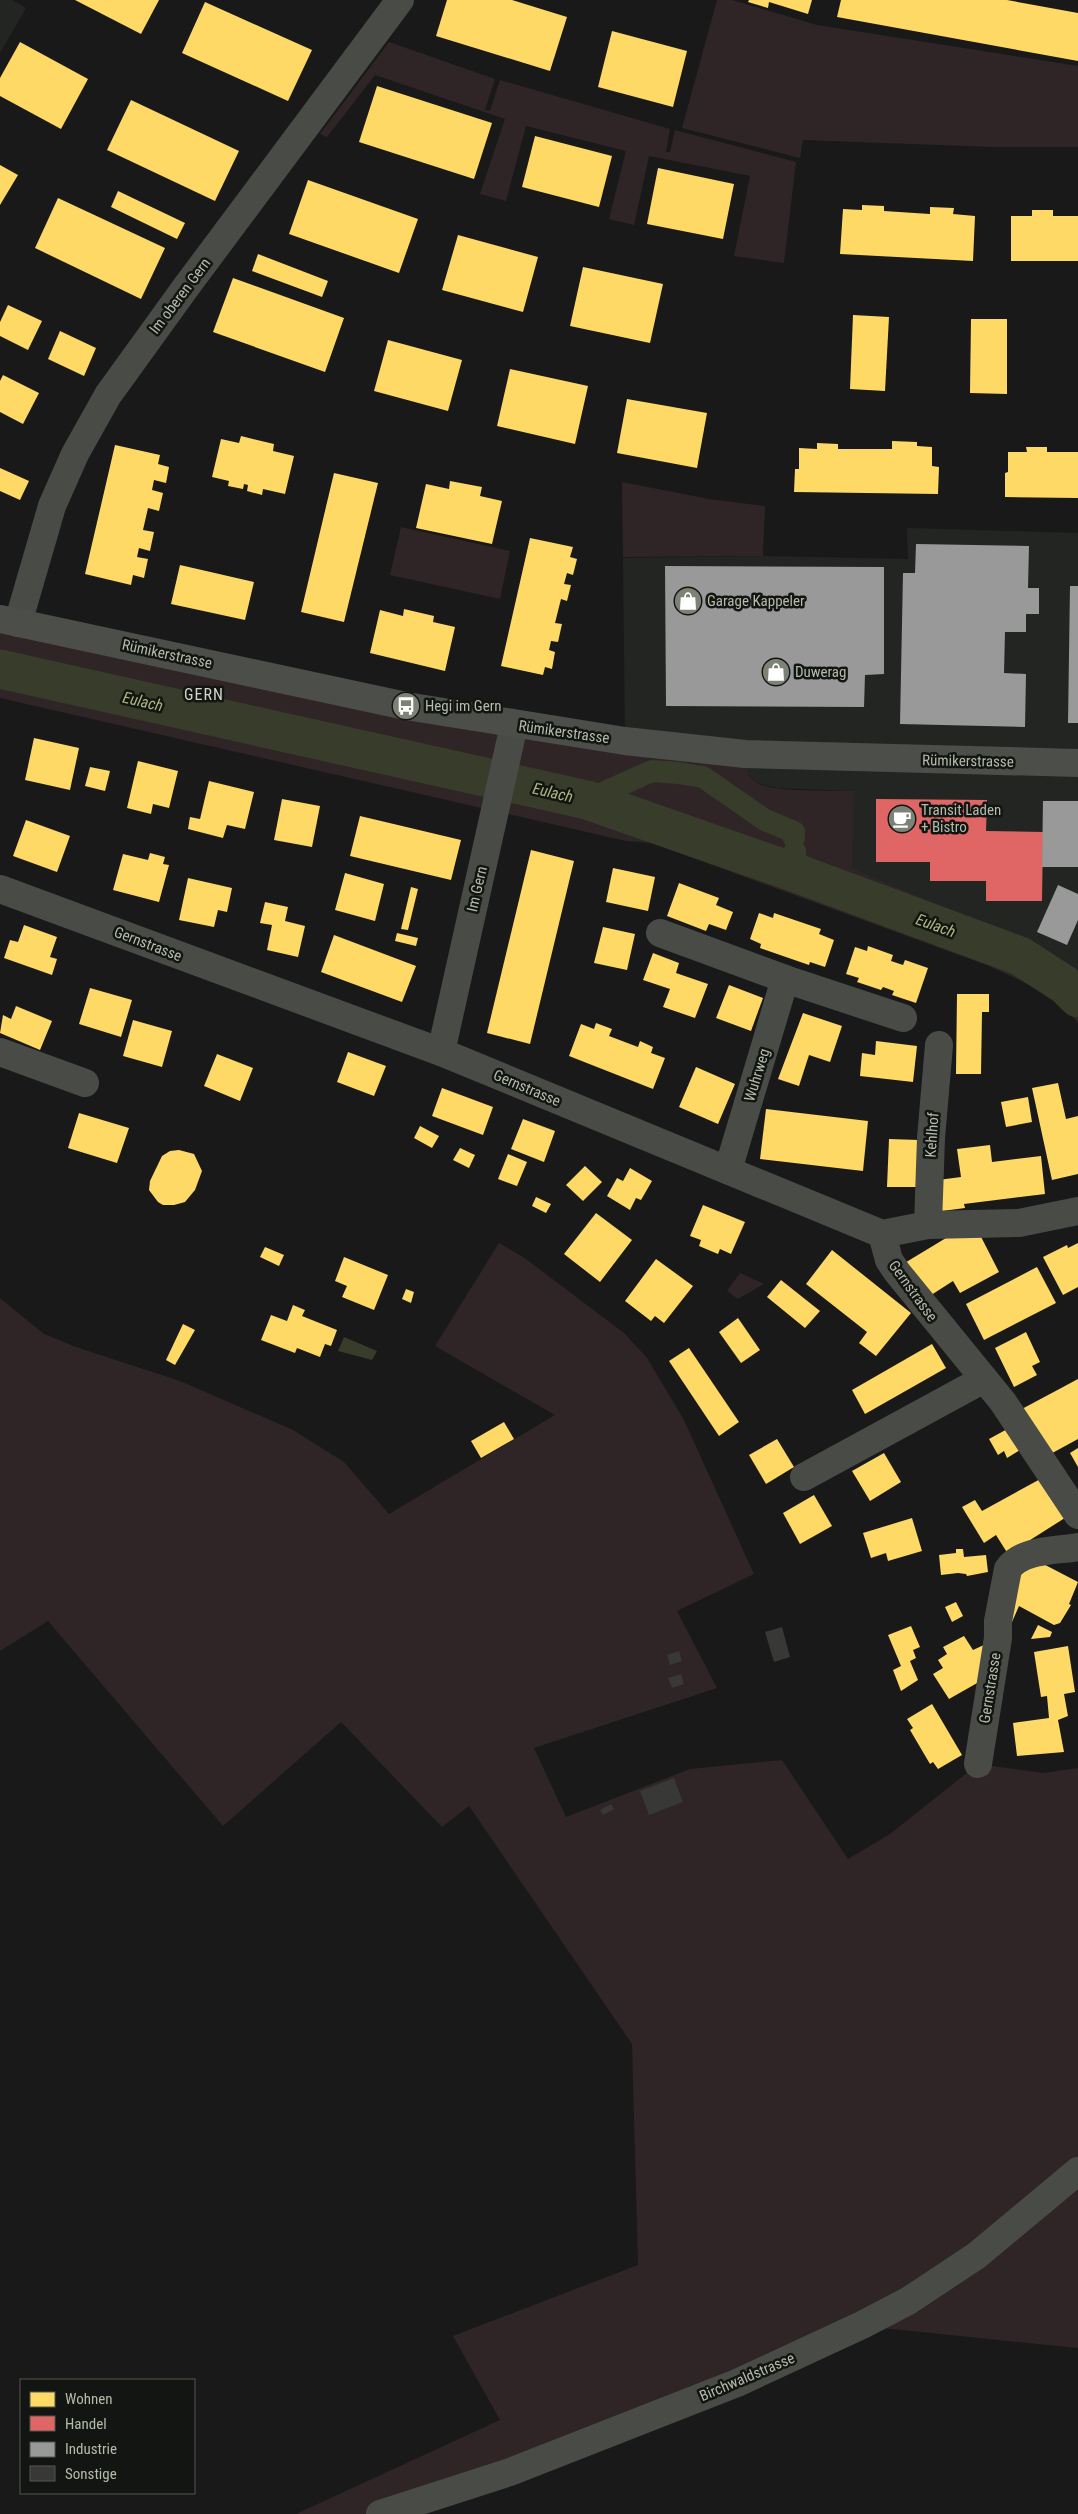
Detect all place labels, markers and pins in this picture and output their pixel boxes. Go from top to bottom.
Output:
shop icon: Garage Kappeler [673,586,703,616]
place label: Garage Kappeler [707,592,805,610]
shop icon: Duwerag [761,657,791,687]
place label: Duwerag [795,663,846,681]
bus stop icon: Hegi im Gern [391,691,421,721]
place label: Hegi im Gern [425,697,502,715]
place label: Transit Laden + Bistro [921,801,1001,836]
cafe icon: Transit Laden + Bistro [887,804,917,834]

